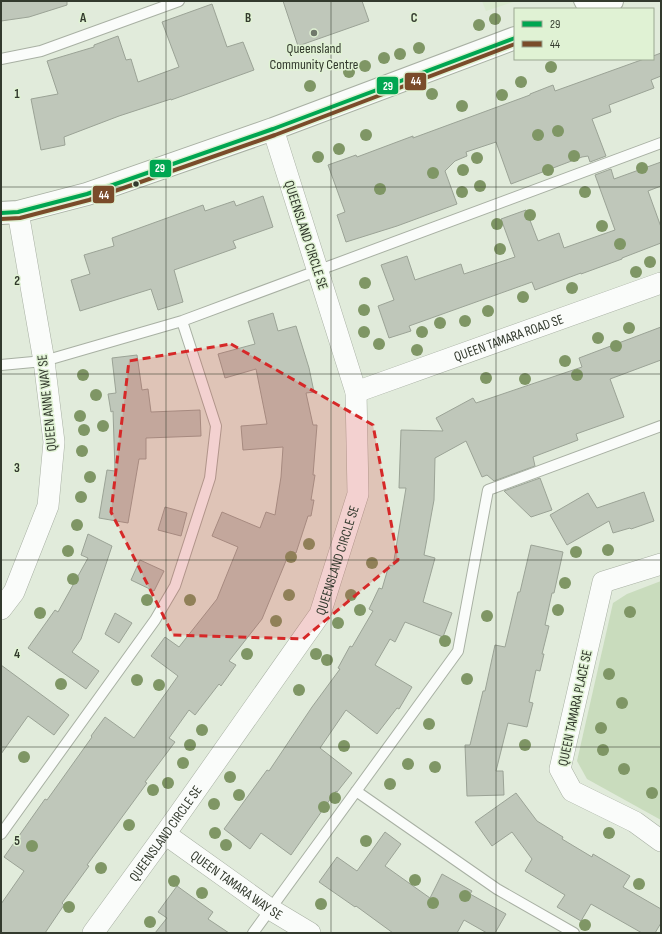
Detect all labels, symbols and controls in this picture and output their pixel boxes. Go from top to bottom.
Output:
legend [514,8,654,60]
text: A [79,10,87,26]
text: B [245,10,251,26]
text: C [411,10,418,26]
text: 29 [550,17,560,32]
marker: Queensland Community Centre [309,28,319,38]
text: 44 [550,37,560,52]
place label: Queensland Community Centre [270,40,358,73]
line badge: 44 [404,72,427,91]
text: 44 [411,75,421,88]
line badge: 29 [376,76,399,95]
text: 29 [383,80,393,93]
text: 1 [14,86,20,102]
line badge: 29 [149,159,172,178]
text: 29 [155,162,165,175]
street label: QUEENSLAND CIRCLE SE [280,178,332,292]
unlabelled marker [131,179,141,189]
line badge: 44 [92,185,115,204]
text: 44 [99,189,109,202]
text: 2 [14,273,20,289]
street label: QUEEN TAMARA ROAD SE [452,310,566,365]
street label: QUEEN ANNE WAY SE [33,354,61,452]
text: 3 [14,460,20,476]
street label: QUEENSLAND CIRCLE SE [312,503,362,617]
text: 4 [14,646,20,662]
street label: QUEEN TAMARA PLACE SE [554,648,596,768]
street label: QUEENSLAND CIRCLE SE [125,782,205,885]
text: 5 [14,833,20,849]
street label: QUEEN TAMARA WAY SE [187,847,286,923]

